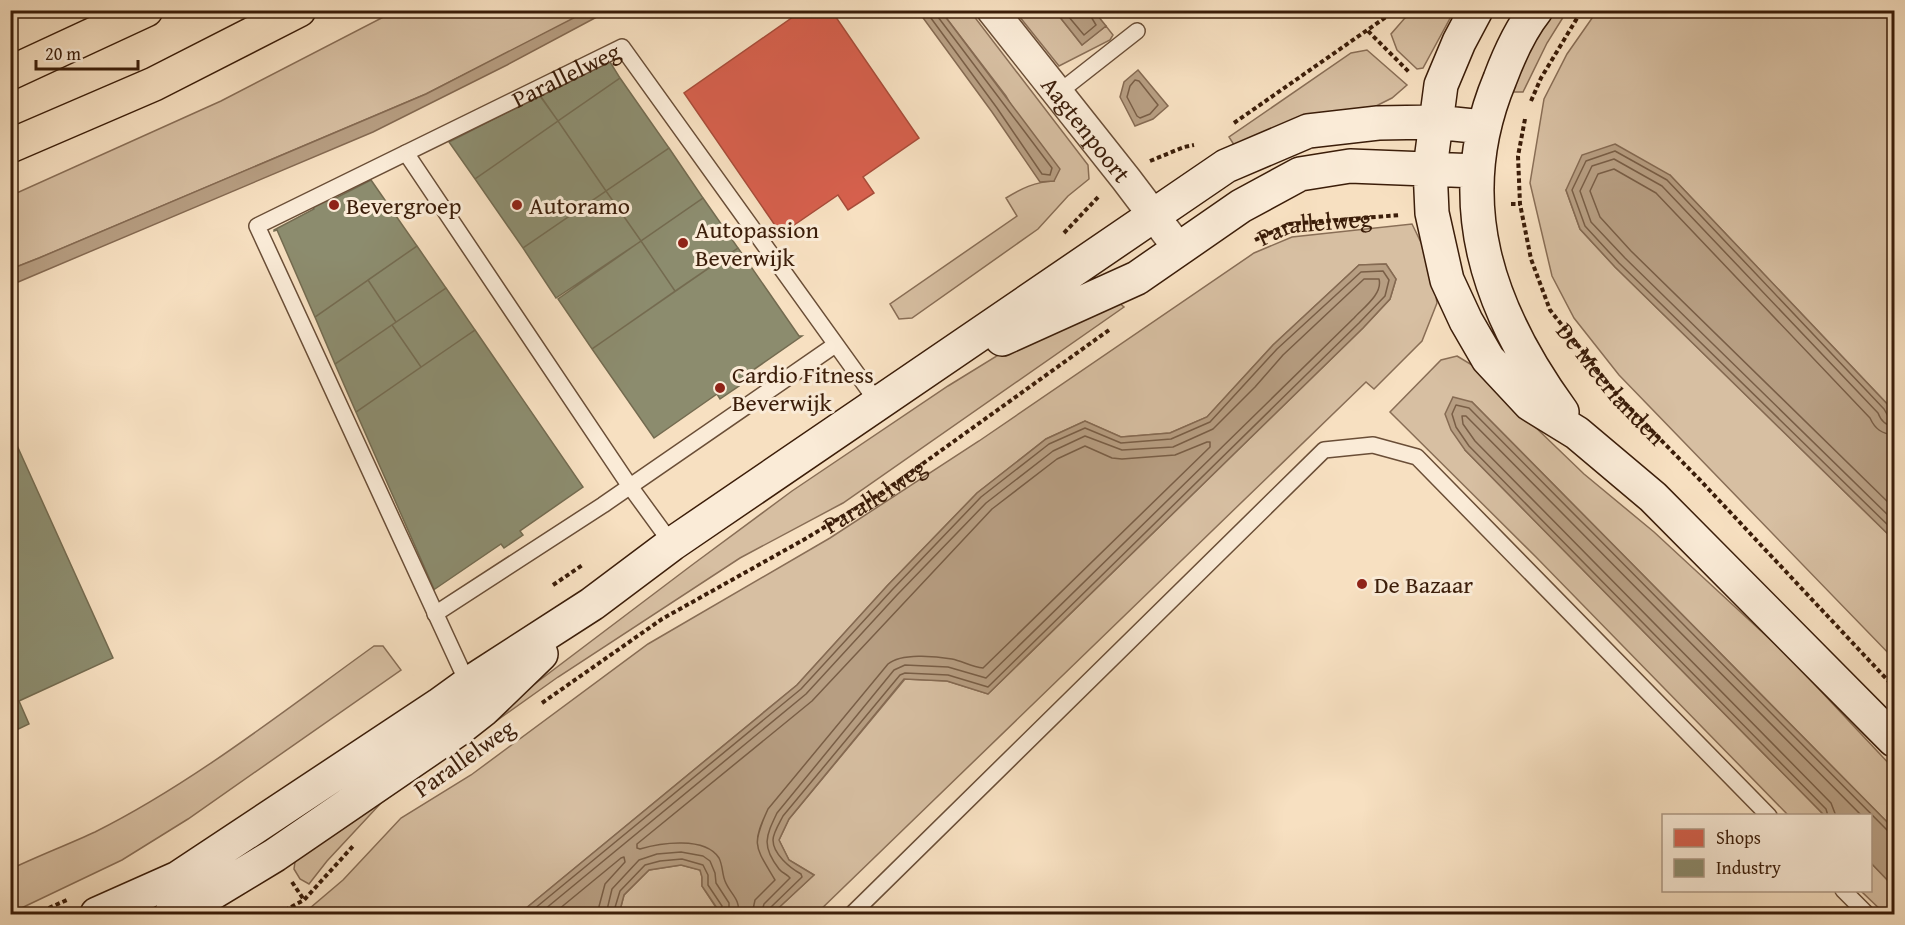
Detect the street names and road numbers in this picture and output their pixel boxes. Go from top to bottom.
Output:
street label: Parallelweg [506,33,626,116]
street label: Aagtenpoort [1033,69,1140,190]
street label: Parallelweg [1251,200,1373,254]
street label: De Meerlanden [1548,315,1674,453]
street label: Parallelweg [816,449,933,542]
street label: Parallelweg [406,710,522,806]

